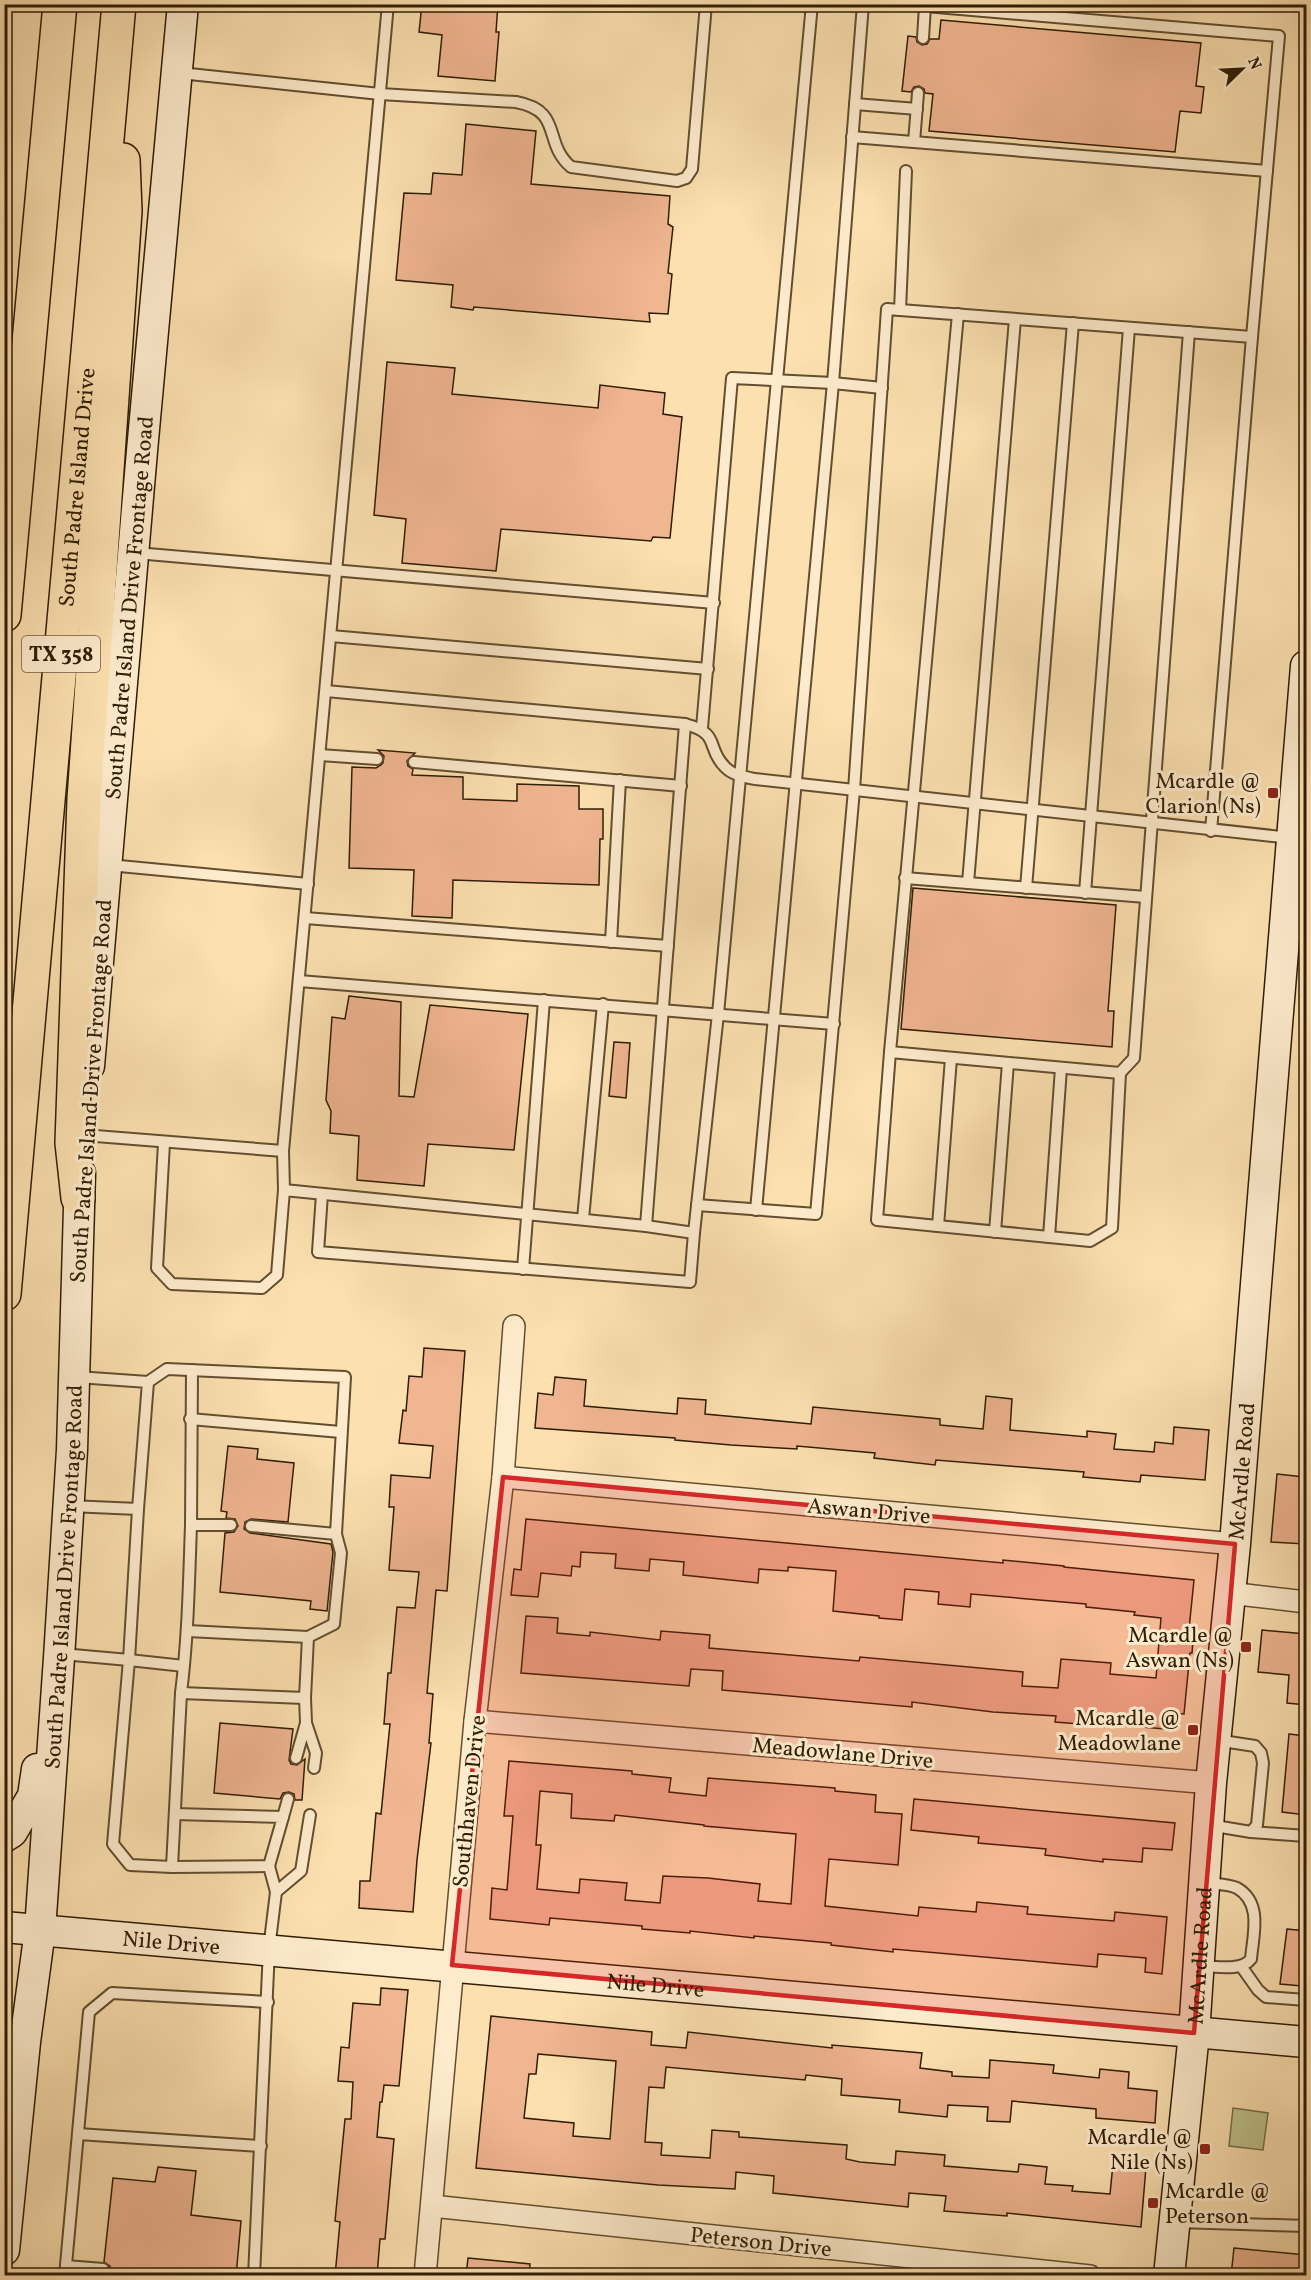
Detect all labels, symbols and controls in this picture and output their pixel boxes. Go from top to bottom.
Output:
north arrow [1212,39,1272,99]
text: N [1241,54,1266,74]
street label: South Padre Island Drive [52,366,105,608]
street label: South Padre Island Drive Frontage Road [99,415,163,801]
road number: TX 358 [22,636,100,672]
place label: Mcardle @ Clarion (Ns) [1145,767,1261,823]
marker: Mcardle @ Clarion (Ns) [1266,786,1280,800]
street label: South Padre Island Drive Frontage Road [64,898,121,1284]
street label: South Padre Island Drive Frontage Road [38,1384,92,1770]
street label: McArdle Road [1222,1401,1264,1542]
street label: Aswan Drive [806,1492,932,1533]
place label: Mcardle @ Aswan (Ns) [1125,1621,1234,1677]
marker: Mcardle @ Aswan (Ns) [1239,1640,1253,1654]
place label: Mcardle @ Meadowlane [1058,1704,1181,1760]
street label: Southhaven Drive [446,1713,495,1889]
marker: Mcardle @ Meadowlane [1186,1723,1200,1737]
street label: Meadowlane Drive [751,1731,935,1778]
street label: McArdle Road [1182,1886,1222,2026]
street label: Nile Drive [121,1925,221,1964]
street label: Nile Drive [605,1967,705,2007]
place label: Mcardle @ Nile (Ns) [1087,2123,1193,2179]
marker: Mcardle @ Nile (Ns) [1198,2142,1212,2156]
place label: Mcardle @ Peterson [1165,2177,1271,2233]
marker: Mcardle @ Peterson [1146,2196,1160,2210]
street label: Peterson Drive [688,2221,833,2266]

